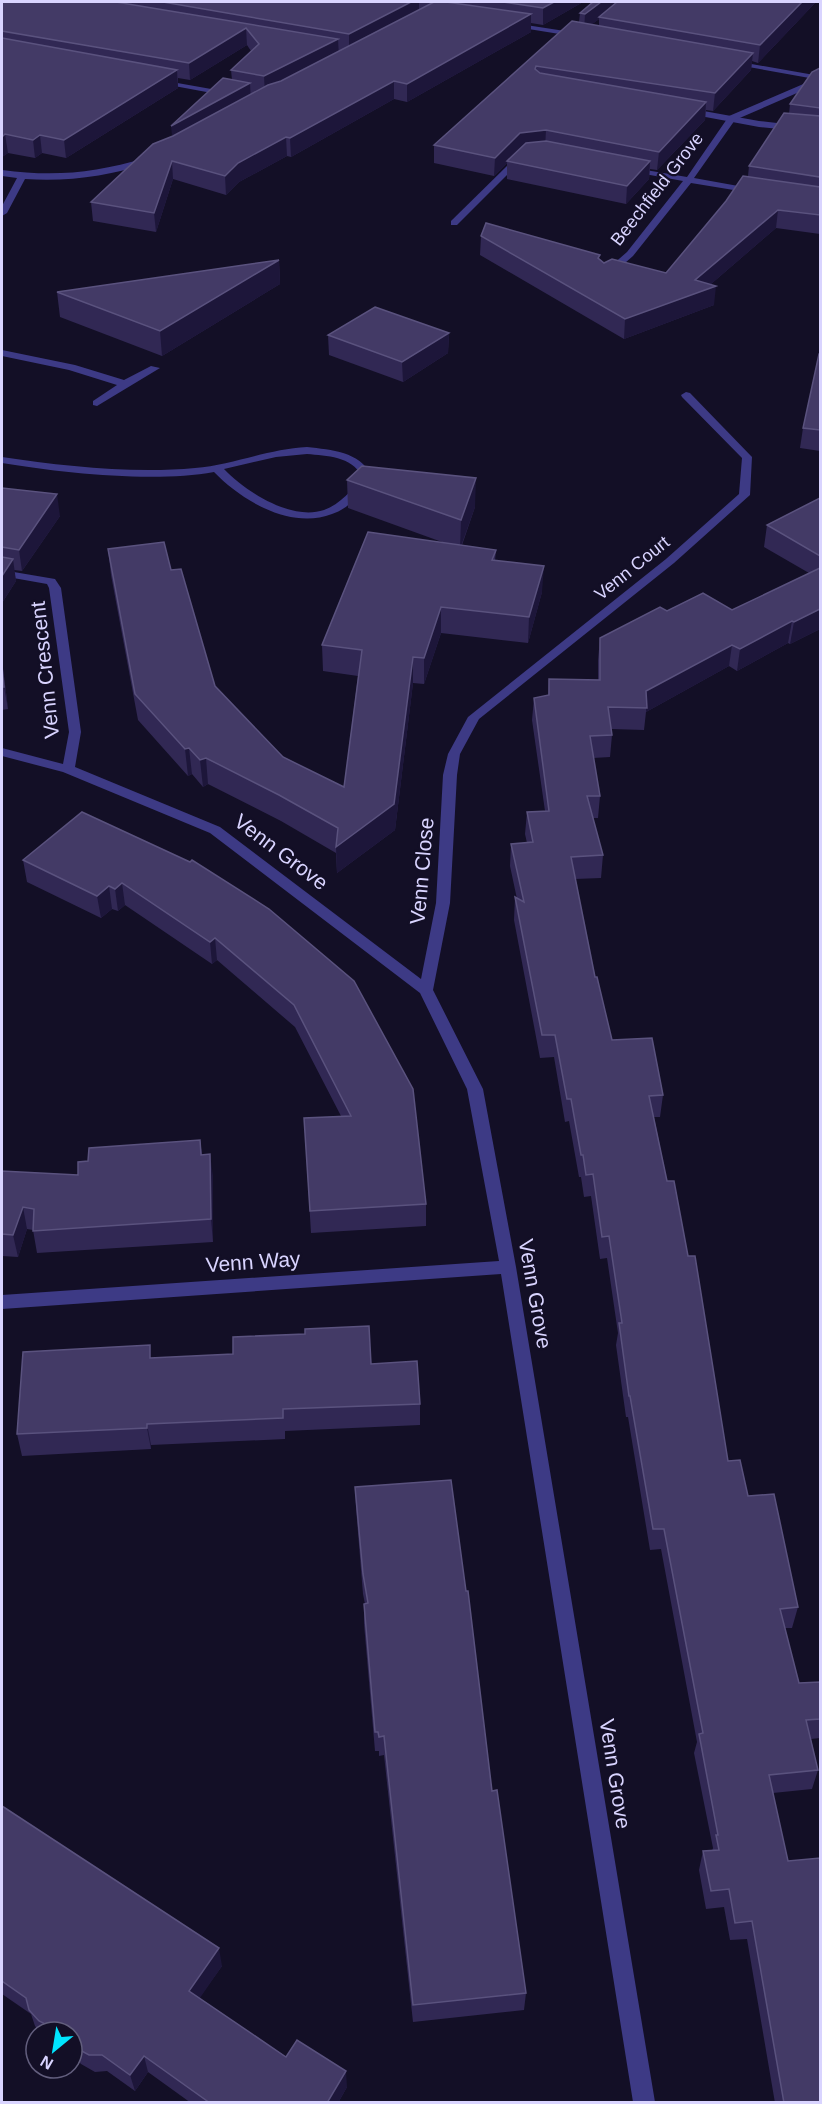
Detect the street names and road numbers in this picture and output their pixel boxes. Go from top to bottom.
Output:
street label: Beechfield Grove [607,128,707,250]
street label: Venn Court [591,532,673,604]
street label: Venn Crescent [26,600,63,740]
street label: Venn Grove [230,809,333,894]
street label: Venn Close [405,816,438,925]
street label: Venn Grove [515,1237,556,1351]
street label: Venn Way [205,1247,302,1276]
street label: Venn Grove [595,1717,636,1830]

